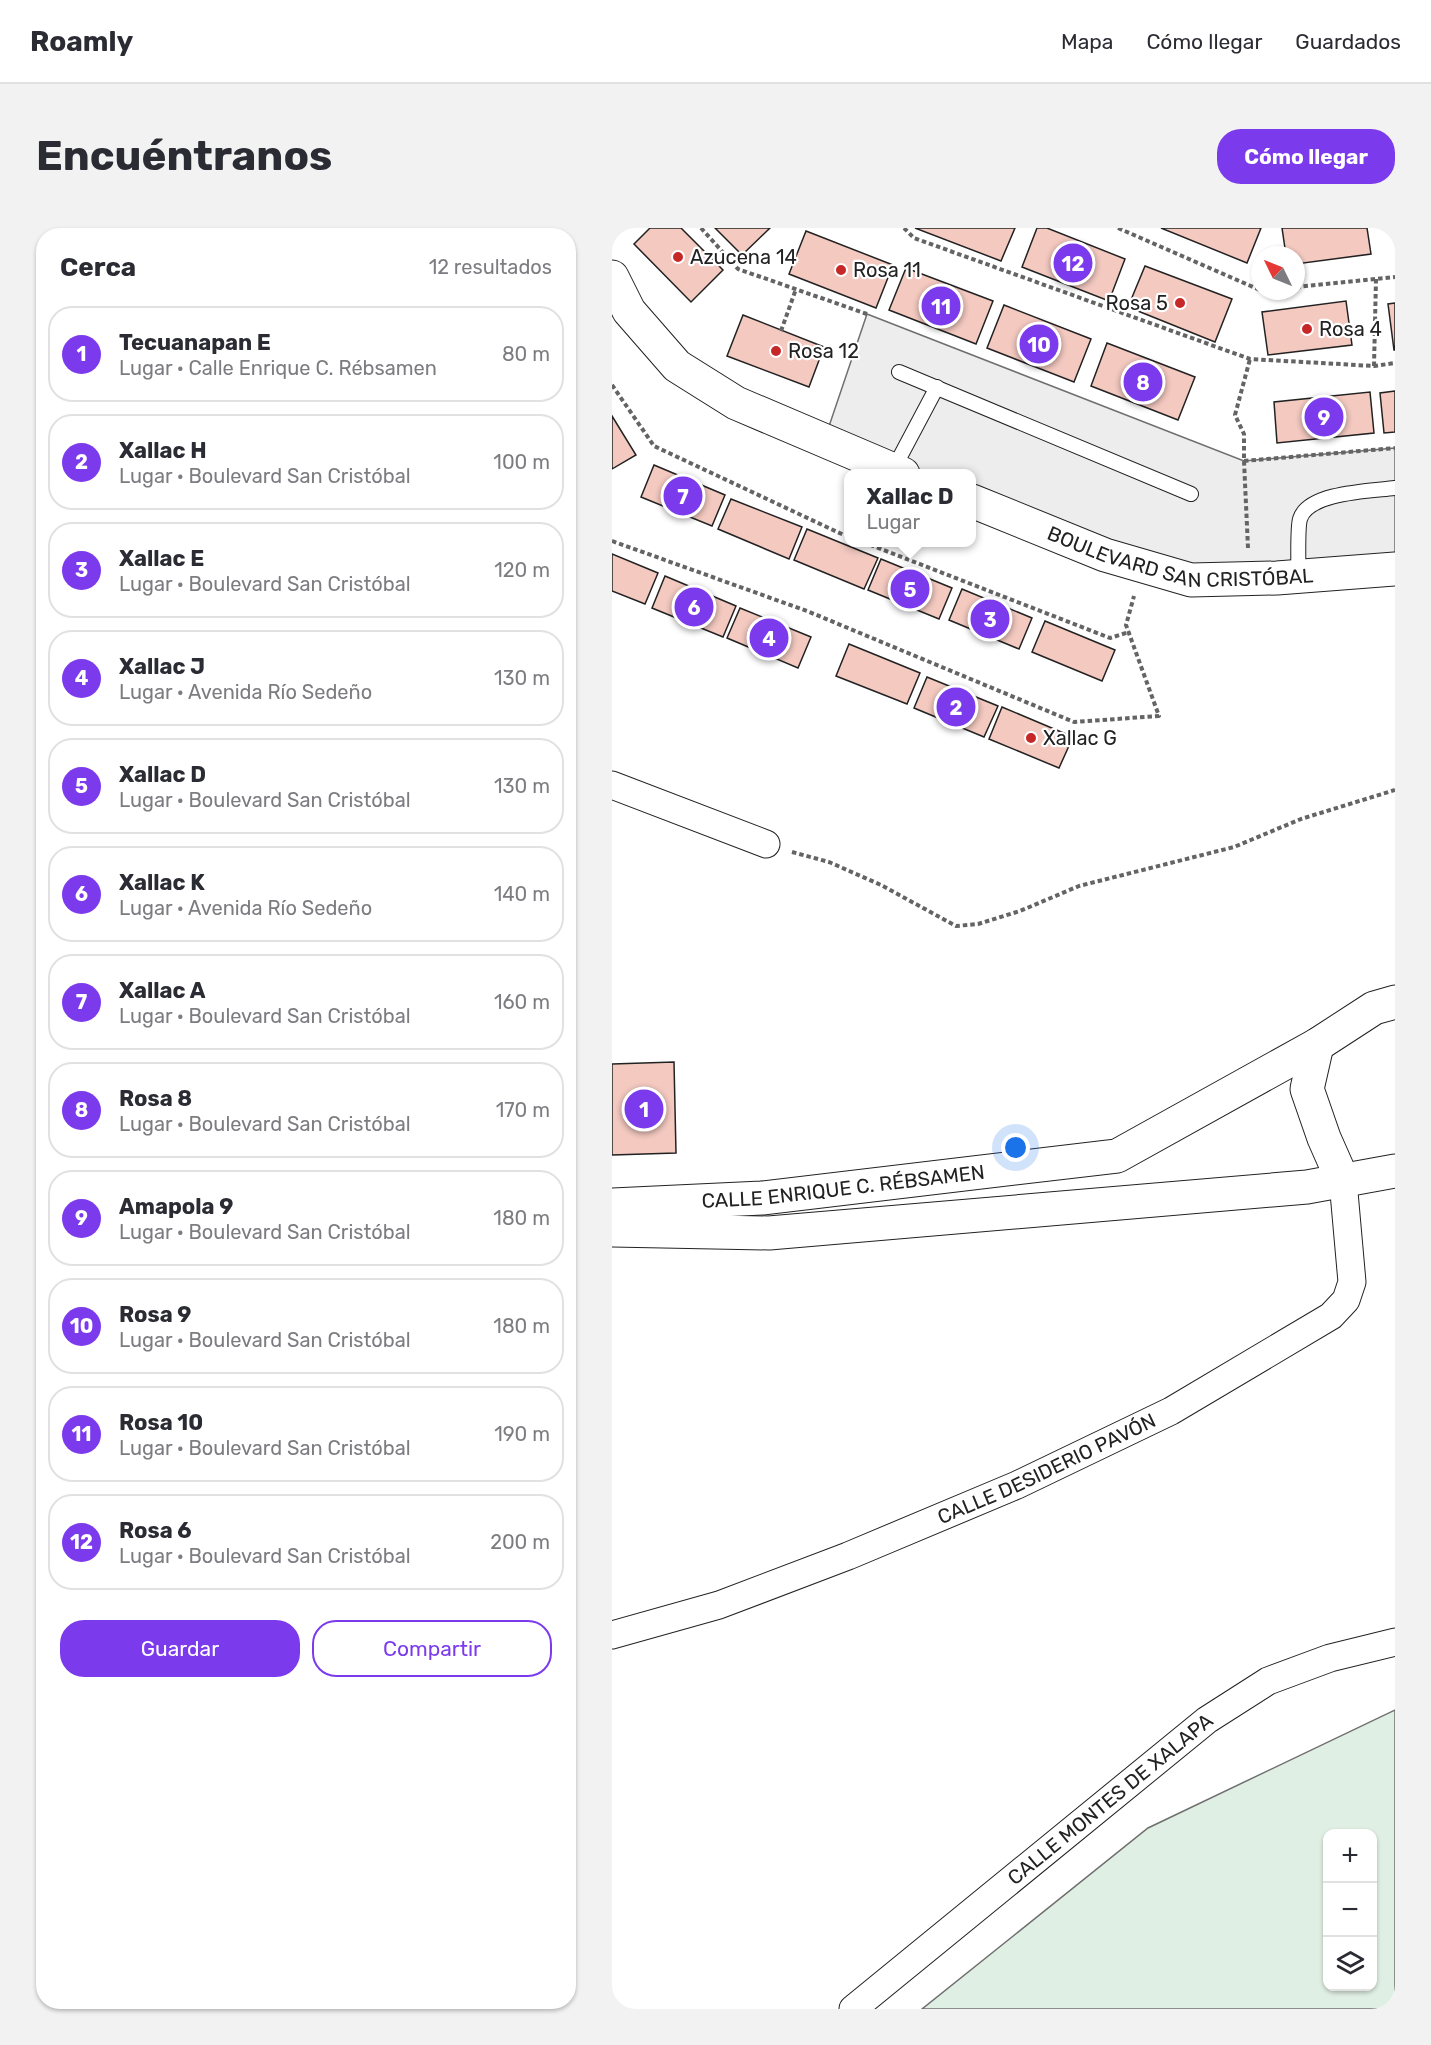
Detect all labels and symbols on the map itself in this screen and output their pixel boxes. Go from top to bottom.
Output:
pin: 12 [1054,240,1092,285]
place label: Azucena 14 [690,245,797,269]
north arrow [1251,246,1305,300]
marker: Azucena 14 [671,250,685,264]
place label: Rosa 11 [853,258,921,282]
marker: Rosa 11 [834,263,848,277]
pin: 11 [922,284,960,328]
place label: Rosa 5 [1106,291,1168,315]
marker: Rosa 5 [1173,296,1187,310]
place label: Rosa 4 [1319,317,1382,341]
pin: 10 [1020,322,1058,366]
marker: Rosa 4 [1300,322,1314,336]
place label: Rosa 12 [788,339,859,363]
marker: Rosa 12 [769,344,783,358]
pin: 8 [1124,360,1162,404]
pin: 9 [1304,394,1344,440]
pin: 7 [664,474,702,518]
street label: BOULEVARD SAN CRISTÓBAL [1044,521,1314,592]
pin: 5 [890,566,930,612]
pin: 6 [674,584,713,629]
pin: 3 [970,596,1010,642]
pin: 4 [750,616,788,660]
pin: 2 [936,684,976,730]
place label: Xallac G [1043,726,1117,750]
marker: Xallac G [1024,731,1038,745]
pin: 1 [624,1086,663,1132]
your location [1001,1133,1030,1162]
street label: CALLE ENRIQUE C. RÉBSAMEN [701,1160,986,1213]
street label: CALLE DESIDERIO PAVÓN [934,1408,1160,1529]
street label: CALLE MONTES DE XALAPA [1003,1708,1218,1890]

